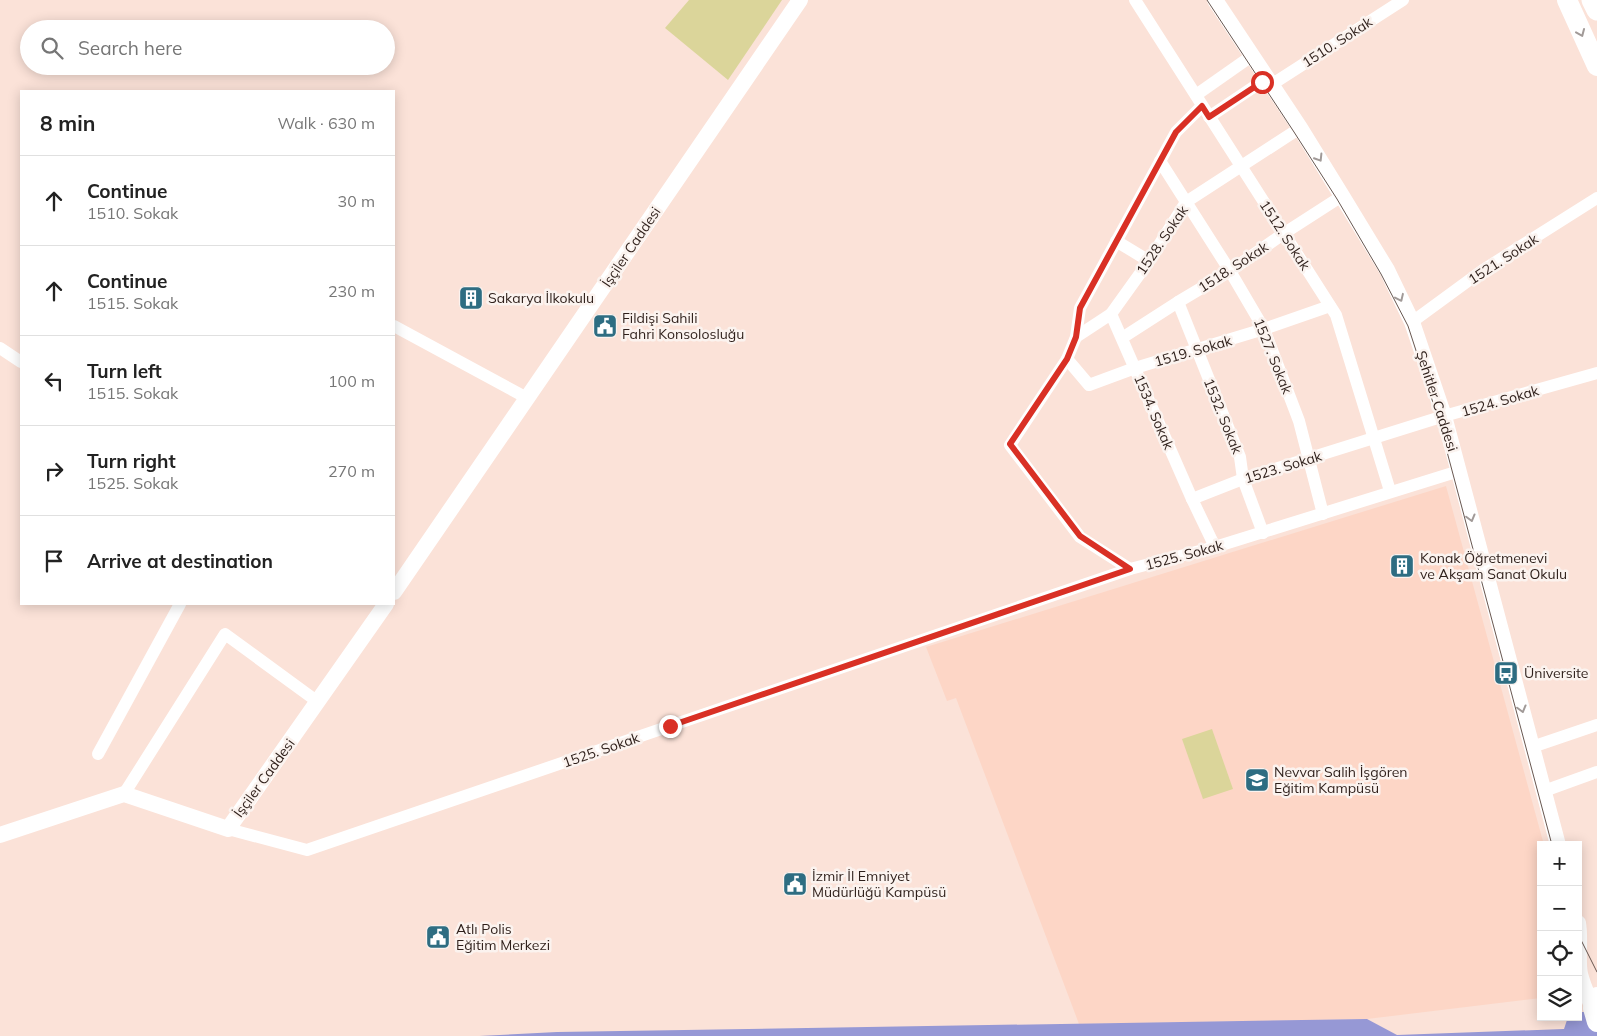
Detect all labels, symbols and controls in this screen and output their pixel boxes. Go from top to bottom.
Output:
street label: 1510. Sokak [1299,12,1376,71]
search box [20,20,395,75]
one-way arrow [1575,28,1586,37]
icon: search [38,34,66,62]
text: Search here [78,36,182,60]
route start [1251,71,1274,94]
text: 8 min [40,110,95,136]
text: Walk · 630 m [277,113,375,133]
one-way arrow [1312,152,1322,161]
text: Continue [87,179,167,203]
icon: ahead [40,187,68,215]
text: 30 m [338,191,375,211]
street label: 1512. Sokak [1256,197,1315,274]
street label: 1528. Sokak [1132,201,1192,278]
text: 1510. Sokak [87,203,178,223]
street label: İşçiler Caddesi [598,203,664,291]
street label: 1521. Sokak [1465,229,1542,288]
street label: 1518. Sokak [1195,237,1272,296]
text: Continue [87,269,167,293]
icon: ahead [40,277,68,305]
text: 230 m [328,281,375,301]
building icon: Sakarya İlkokulu [458,285,484,311]
place label: Sakarya İlkokulu [488,289,594,307]
text: 1515. Sokak [87,293,178,313]
one-way arrow [1394,293,1404,302]
place label: Fildişi Sahili Fahri Konsolosluğu [622,309,744,343]
public building icon: Fildişi Sahili Fahri Konsolosluğu [592,313,618,339]
street label: 1527. Sokak [1250,316,1297,397]
street label: 1519. Sokak [1152,331,1235,371]
street label: Şehitler Caddesi [1412,348,1462,454]
text: Turn left [87,359,162,383]
icon: left [40,367,68,395]
text: 100 m [328,371,375,391]
street label: 1534. Sokak [1130,372,1178,453]
street label: 1532. Sokak [1200,376,1247,457]
street label: 1524. Sokak [1459,381,1542,421]
text: 1515. Sokak [87,383,178,403]
street label: 1523. Sokak [1242,446,1325,487]
text: Turn right [87,449,176,473]
icon: right [40,457,68,485]
text: 270 m [328,461,375,481]
text: 1525. Sokak [87,473,178,493]
one-way arrow [1465,513,1476,522]
street label: 1525. Sokak [1143,536,1226,574]
icon: arrive [40,547,68,575]
text: Arrive at destination [87,549,273,573]
place label: Konak Öğretmenevi ve Akşam Sanat Okulu [1420,549,1567,583]
building icon: Konak Öğretmenevi ve Akşam Sanat Okulu [1389,553,1415,579]
bus stop icon: Üniversite [1493,660,1519,686]
place label: Üniversite [1524,664,1588,682]
one-way arrow [1516,704,1526,712]
route end [659,715,682,738]
street label: 1525. Sokak [560,728,642,772]
street label: İşçiler Caddesi [229,735,299,821]
place label: Nevvar Salih İşgören Eğitim Kampüsü [1274,763,1407,797]
school or university icon: Nevvar Salih İşgören Eğitim Kampüsü [1244,767,1270,793]
map controls [1537,841,1582,1021]
button: + [1537,841,1582,886]
place label: İzmir İl Emniyet Müdürlüğü Kampüsü [812,867,946,901]
public building icon: İzmir İl Emniyet Müdürlüğü Kampüsü [782,871,808,897]
button: − [1537,886,1582,931]
place label: Atlı Polis Eğitim Merkezi [456,920,550,954]
public building icon: Atlı Polis Eğitim Merkezi [425,924,451,950]
button: locate [1537,931,1582,976]
button: layers [1537,976,1582,1021]

